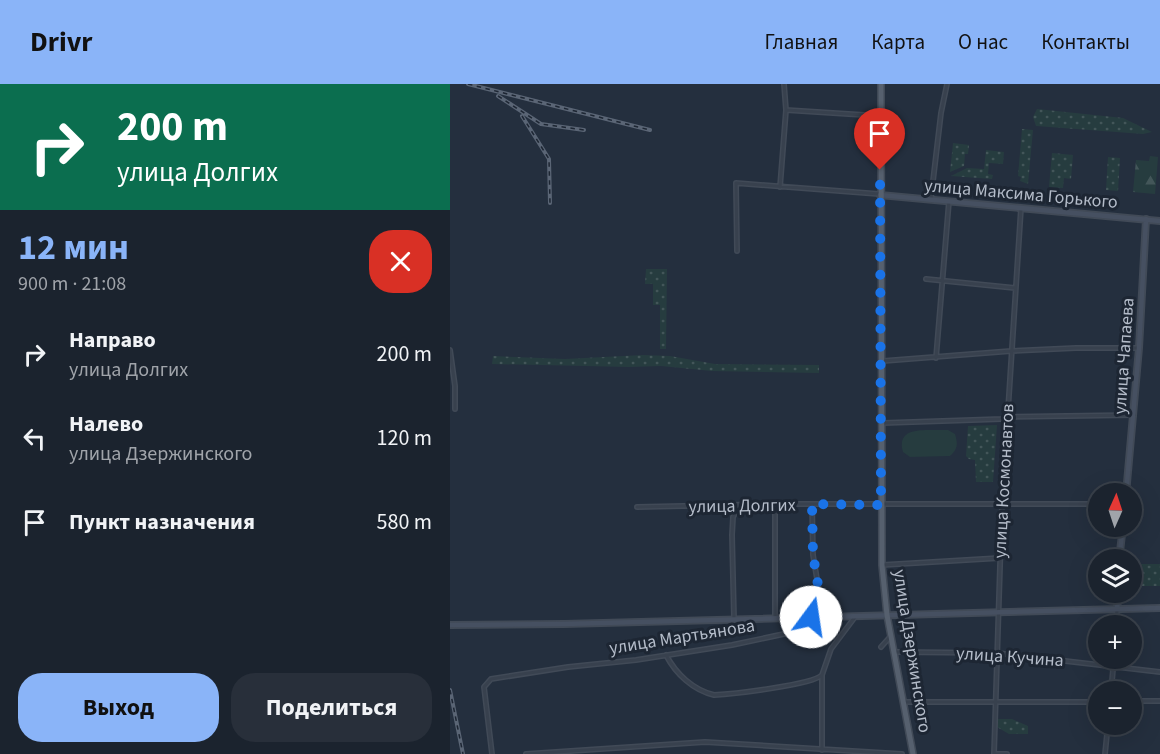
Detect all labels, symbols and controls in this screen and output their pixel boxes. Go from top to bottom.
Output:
text: Drivr [30,22,92,62]
text: Главная [765,27,838,57]
text: Карта [871,27,925,57]
text: О нас [958,27,1008,57]
text: Контакты [1041,27,1130,57]
text: 200 m [117,97,228,157]
icon: right [18,108,96,186]
pin [854,108,905,170]
icon: arrive [863,117,896,150]
text: улица Долгих [117,153,278,192]
street label: улица Максима Горького [923,173,1119,215]
text: 12 мин [18,222,129,273]
button: close [369,230,432,293]
text: 900 m · 21:08 [18,270,126,298]
street label: улица Чапаева [1107,297,1141,415]
text: Направо [69,324,156,356]
icon: right [18,338,51,371]
text: 200 m [377,338,432,370]
text: улица Долгих [69,356,188,384]
street label: улица Космонавтов [987,403,1021,559]
text: Налево [69,408,143,440]
icon: left [18,422,51,455]
text: 120 m [377,422,432,454]
text: улица Дзержинского [69,440,252,468]
north arrow [1088,483,1142,537]
map controls [1088,483,1142,735]
street label: улица Долгих [688,493,796,519]
icon: arrive [18,506,51,539]
text: Пункт назначения [69,506,255,538]
text: 580 m [377,506,432,538]
button: layers [1088,549,1142,603]
street label: улица Дзержинского [887,568,937,734]
position arrow [779,585,843,649]
street label: улица Мартьянова [607,613,757,661]
button: + [1088,615,1142,669]
street label: улица Кучина [955,641,1065,673]
button: Выход [18,673,219,742]
button: Поделиться [231,673,432,742]
button: − [1088,681,1142,735]

